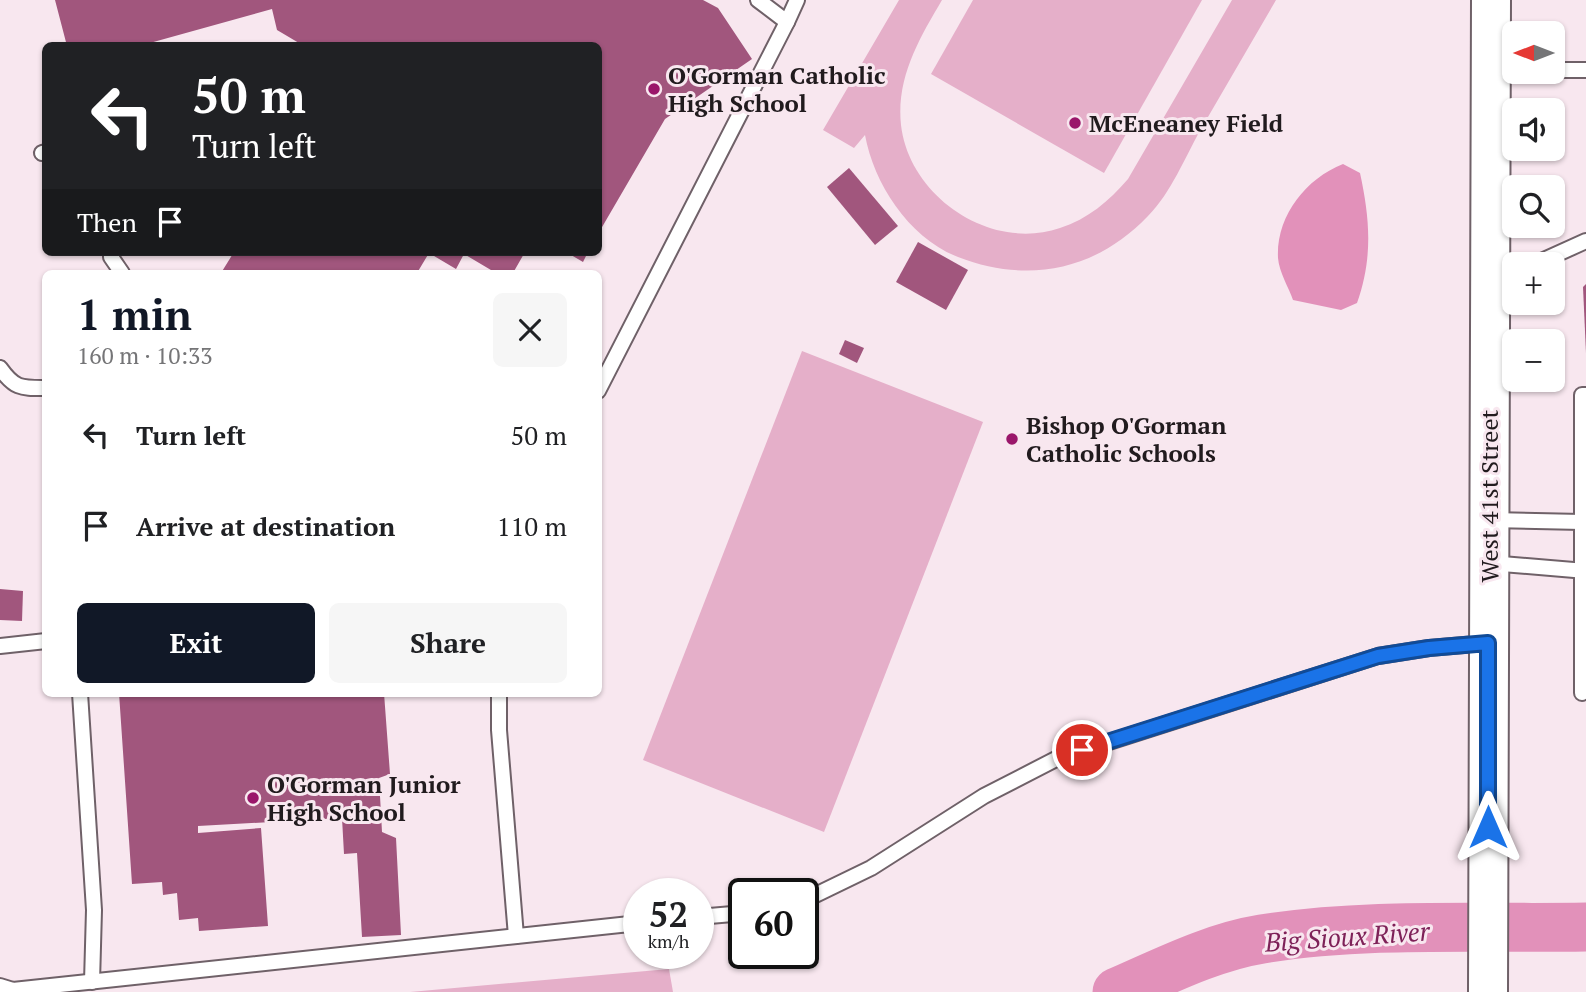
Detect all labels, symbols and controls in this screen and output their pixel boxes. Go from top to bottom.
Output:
north arrow [1502,21,1564,84]
map controls [1502,21,1565,392]
place label: O'Gorman Catholic High School [668,59,886,119]
text: 50 m [192,62,306,127]
icon: left [77,70,168,161]
marker: O'Gorman Catholic High School [646,81,662,97]
button: sound [1502,98,1565,161]
place label: McEneaney Field [1089,107,1284,139]
marker: McEneaney Field [1067,115,1083,131]
text: Turn left [192,125,316,167]
button: search [1502,175,1565,238]
icon: arrive [151,203,189,241]
text: Then [77,205,137,239]
button: + [1502,252,1565,315]
text: 1 min [77,286,192,342]
button: close [493,293,567,367]
button: − [1502,329,1565,392]
text: 160 m · 10:33 [77,340,212,371]
place label: Bishop O'Gorman Catholic Schools [1026,409,1227,469]
street label: West 41st Street [1473,410,1505,582]
icon: left [77,416,115,454]
text: Turn left [136,418,246,452]
text: 50 m [511,418,567,452]
marker: Bishop O'Gorman Catholic Schools [1004,431,1020,447]
icon: arrive [77,507,115,545]
text: Arrive at destination [136,509,395,543]
text: 110 m [497,509,567,543]
button: Exit [77,603,315,683]
button: Share [329,603,567,683]
pin [1052,720,1112,780]
icon: arrive [1063,731,1101,769]
place label: O'Gorman Junior High School [267,768,461,828]
marker: O'Gorman Junior High School [245,790,261,806]
position arrow [1451,790,1525,864]
speed limit sign: 60 [728,878,819,969]
text: 52 [649,891,688,937]
water label: Big Sioux River [1263,913,1431,959]
text: km/h [648,929,689,953]

